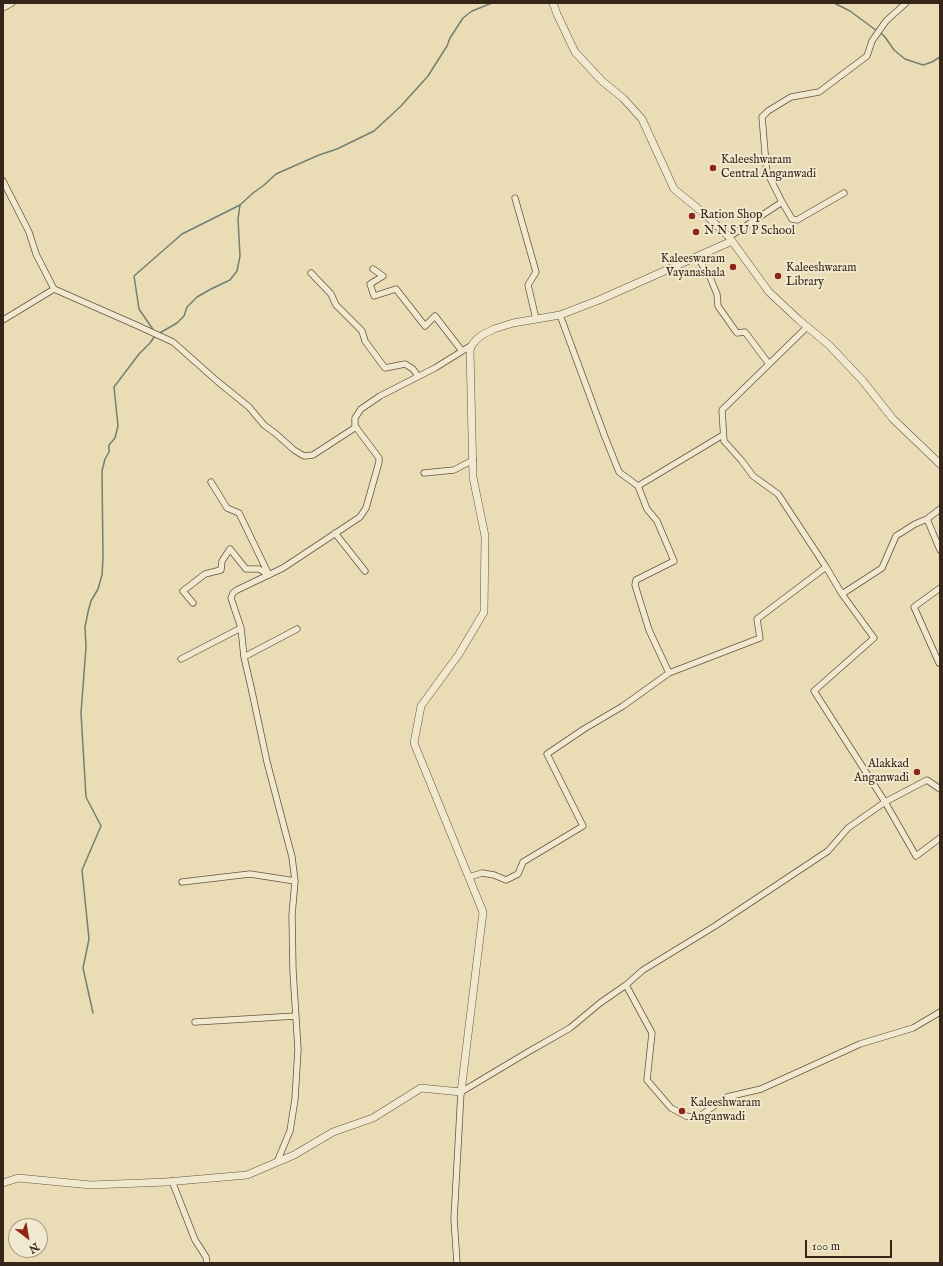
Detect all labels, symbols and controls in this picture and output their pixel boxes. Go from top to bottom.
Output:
place label: Kaleeshwaram Central Anganwadi [721,154,816,182]
marker: Kaleeshwaram Central Anganwadi [708,163,718,173]
place label: Ration Shop [700,209,762,223]
marker: Ration Shop [687,211,697,221]
place label: N N S U P School [704,225,795,239]
marker: N N S U P School [691,227,701,237]
place label: Kaleeswaram Vayanashala [661,253,725,281]
marker: Kaleeswaram Vayanashala [728,262,738,272]
place label: Kaleeshwaram Library [786,262,856,290]
marker: Kaleeshwaram Library [773,271,783,281]
place label: Alakkad Anganwadi [854,758,909,786]
marker: Alakkad Anganwadi [912,767,922,777]
place label: Kaleeshwaram Anganwadi [690,1097,760,1125]
marker: Kaleeshwaram Anganwadi [677,1106,687,1116]
north arrow [8,1218,48,1258]
scale bar [807,1232,894,1258]
text: N [26,1239,41,1256]
text: 100 m [812,1239,840,1254]

